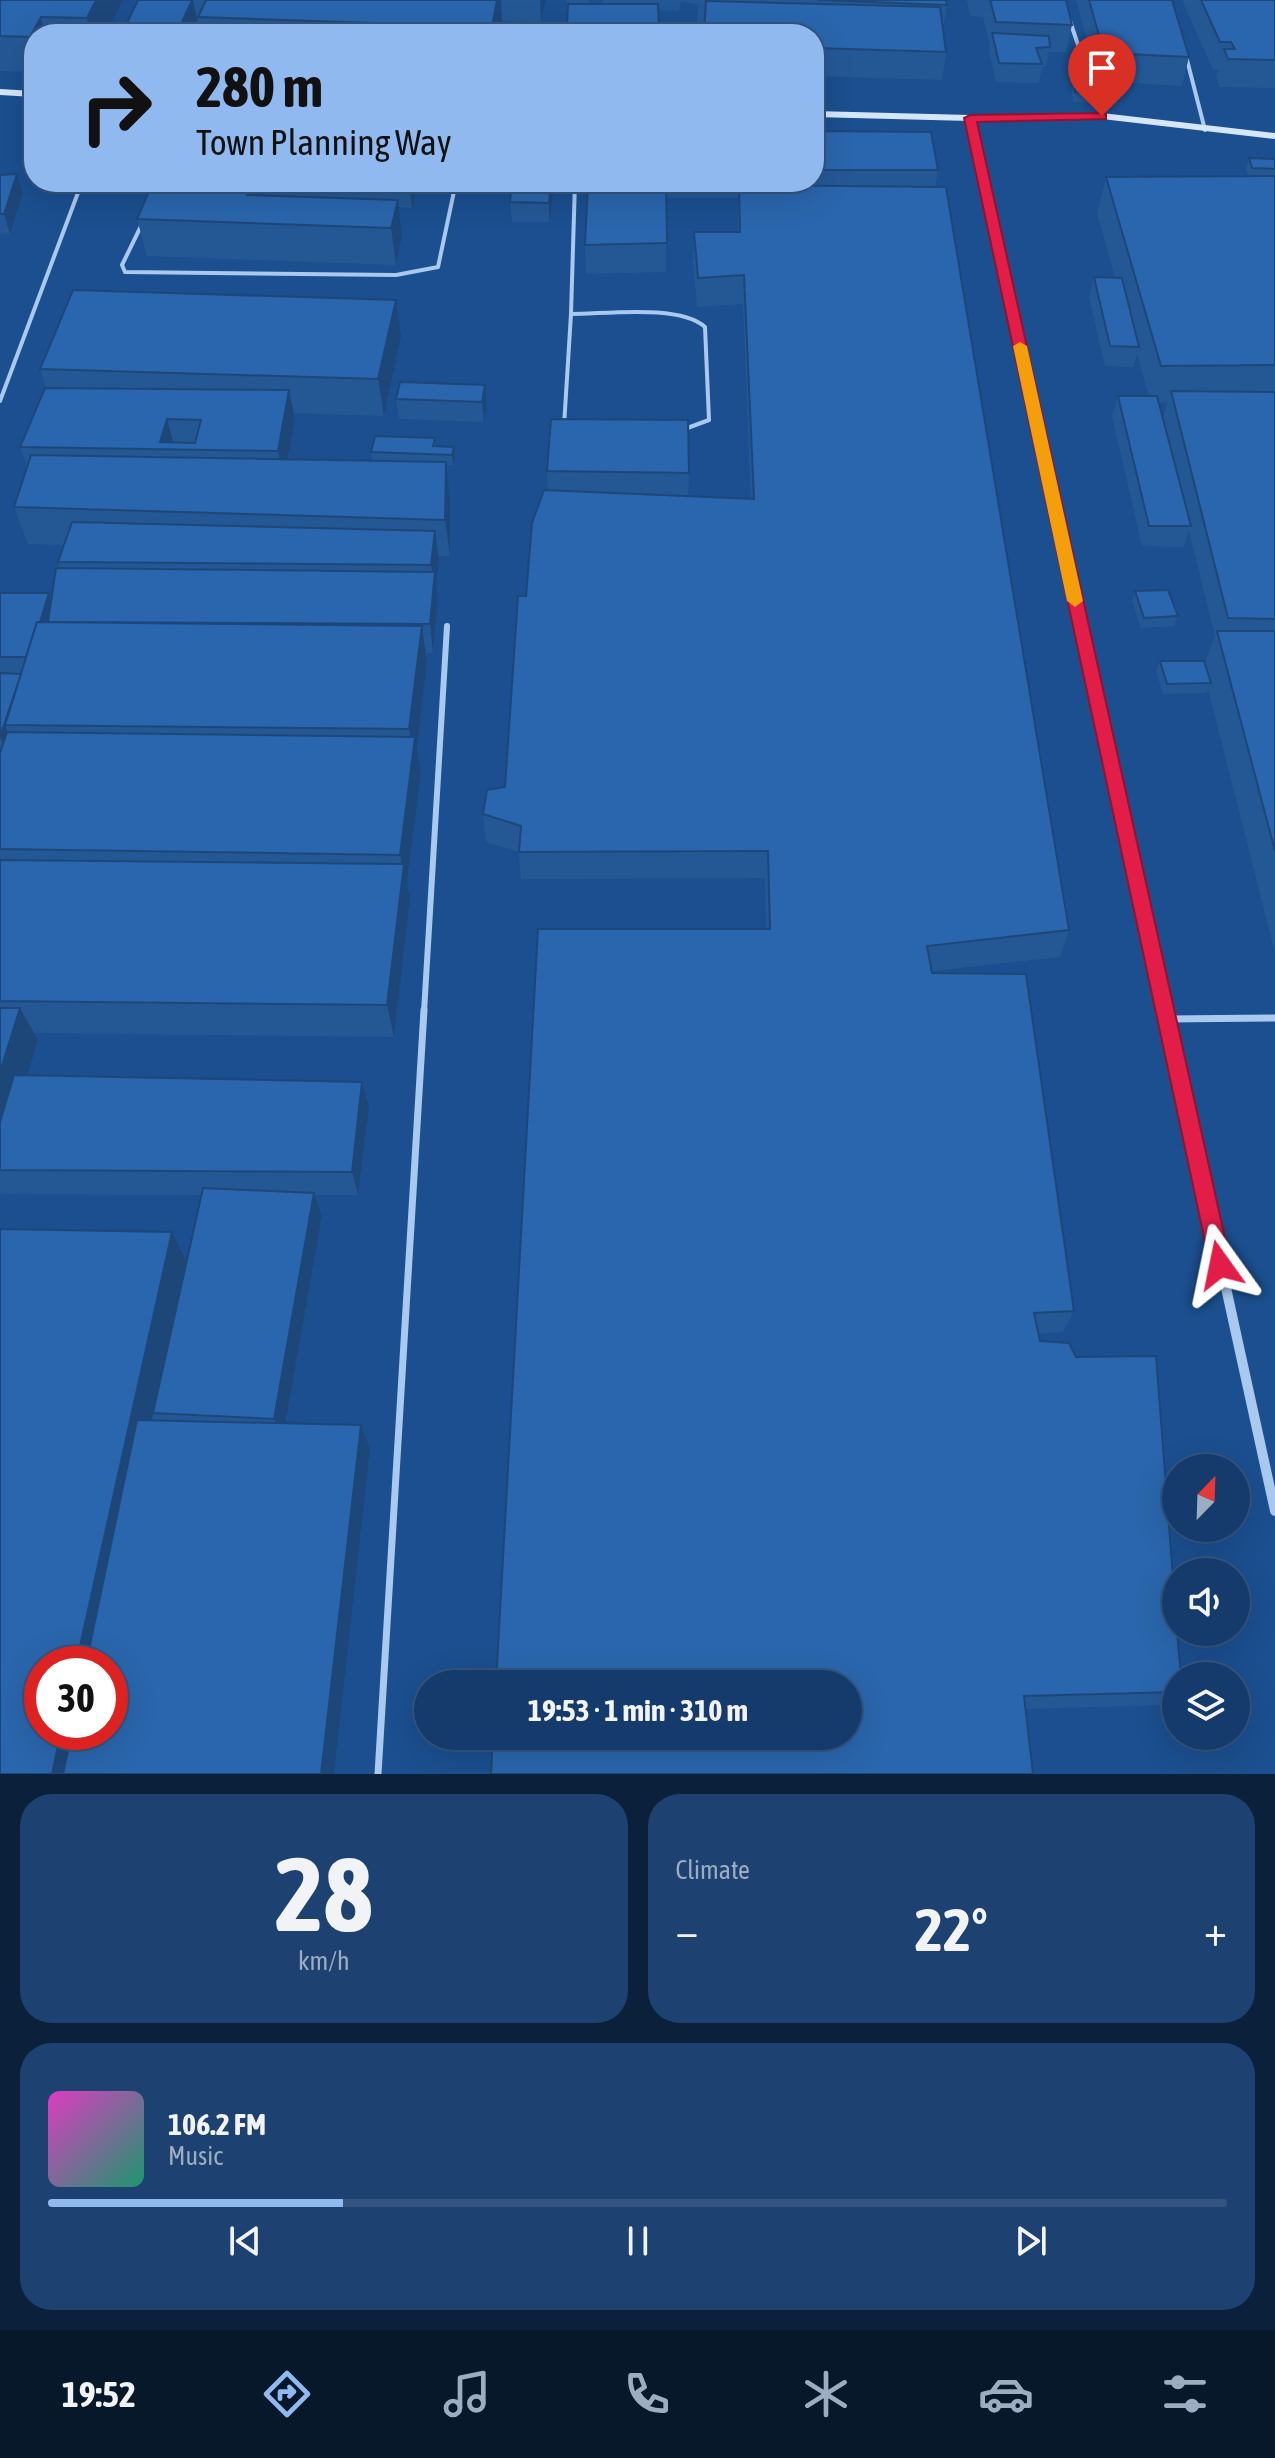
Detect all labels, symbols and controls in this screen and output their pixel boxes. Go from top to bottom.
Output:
pin [1068,34,1136,116]
icon: arrive [1080,46,1124,90]
text: 280 m [196,55,323,119]
icon: right [64,56,168,160]
text: Town Planning Way [196,121,452,163]
position arrow [1178,1223,1262,1307]
north arrow [1162,1454,1250,1542]
map controls [1162,1454,1250,1750]
button: sound [1162,1558,1250,1646]
speed limit sign: 30 [24,1646,128,1750]
button: layers [1162,1662,1250,1750]
text: 19:53 · 1 min · 310 m [528,1693,748,1727]
text: 28 [275,1834,373,1953]
text: Climate [676,1855,750,1885]
text: 22° [915,1895,988,1964]
text: − [676,1905,698,1955]
text: + [1204,1905,1227,1955]
text: km/h [298,1946,350,1976]
text: 106.2 FM [168,2107,266,2141]
text: Music [168,2141,223,2171]
icon: previous [223,2219,267,2263]
icon: pause [616,2219,660,2263]
icon: next [1009,2219,1053,2263]
icon: directions [259,2366,315,2422]
icon: music [439,2366,495,2422]
icon: phone [619,2366,675,2422]
icon: climate [798,2366,854,2422]
icon: car [978,2366,1034,2422]
icon: filters [1157,2366,1213,2422]
text: 19:52 [62,2373,136,2415]

